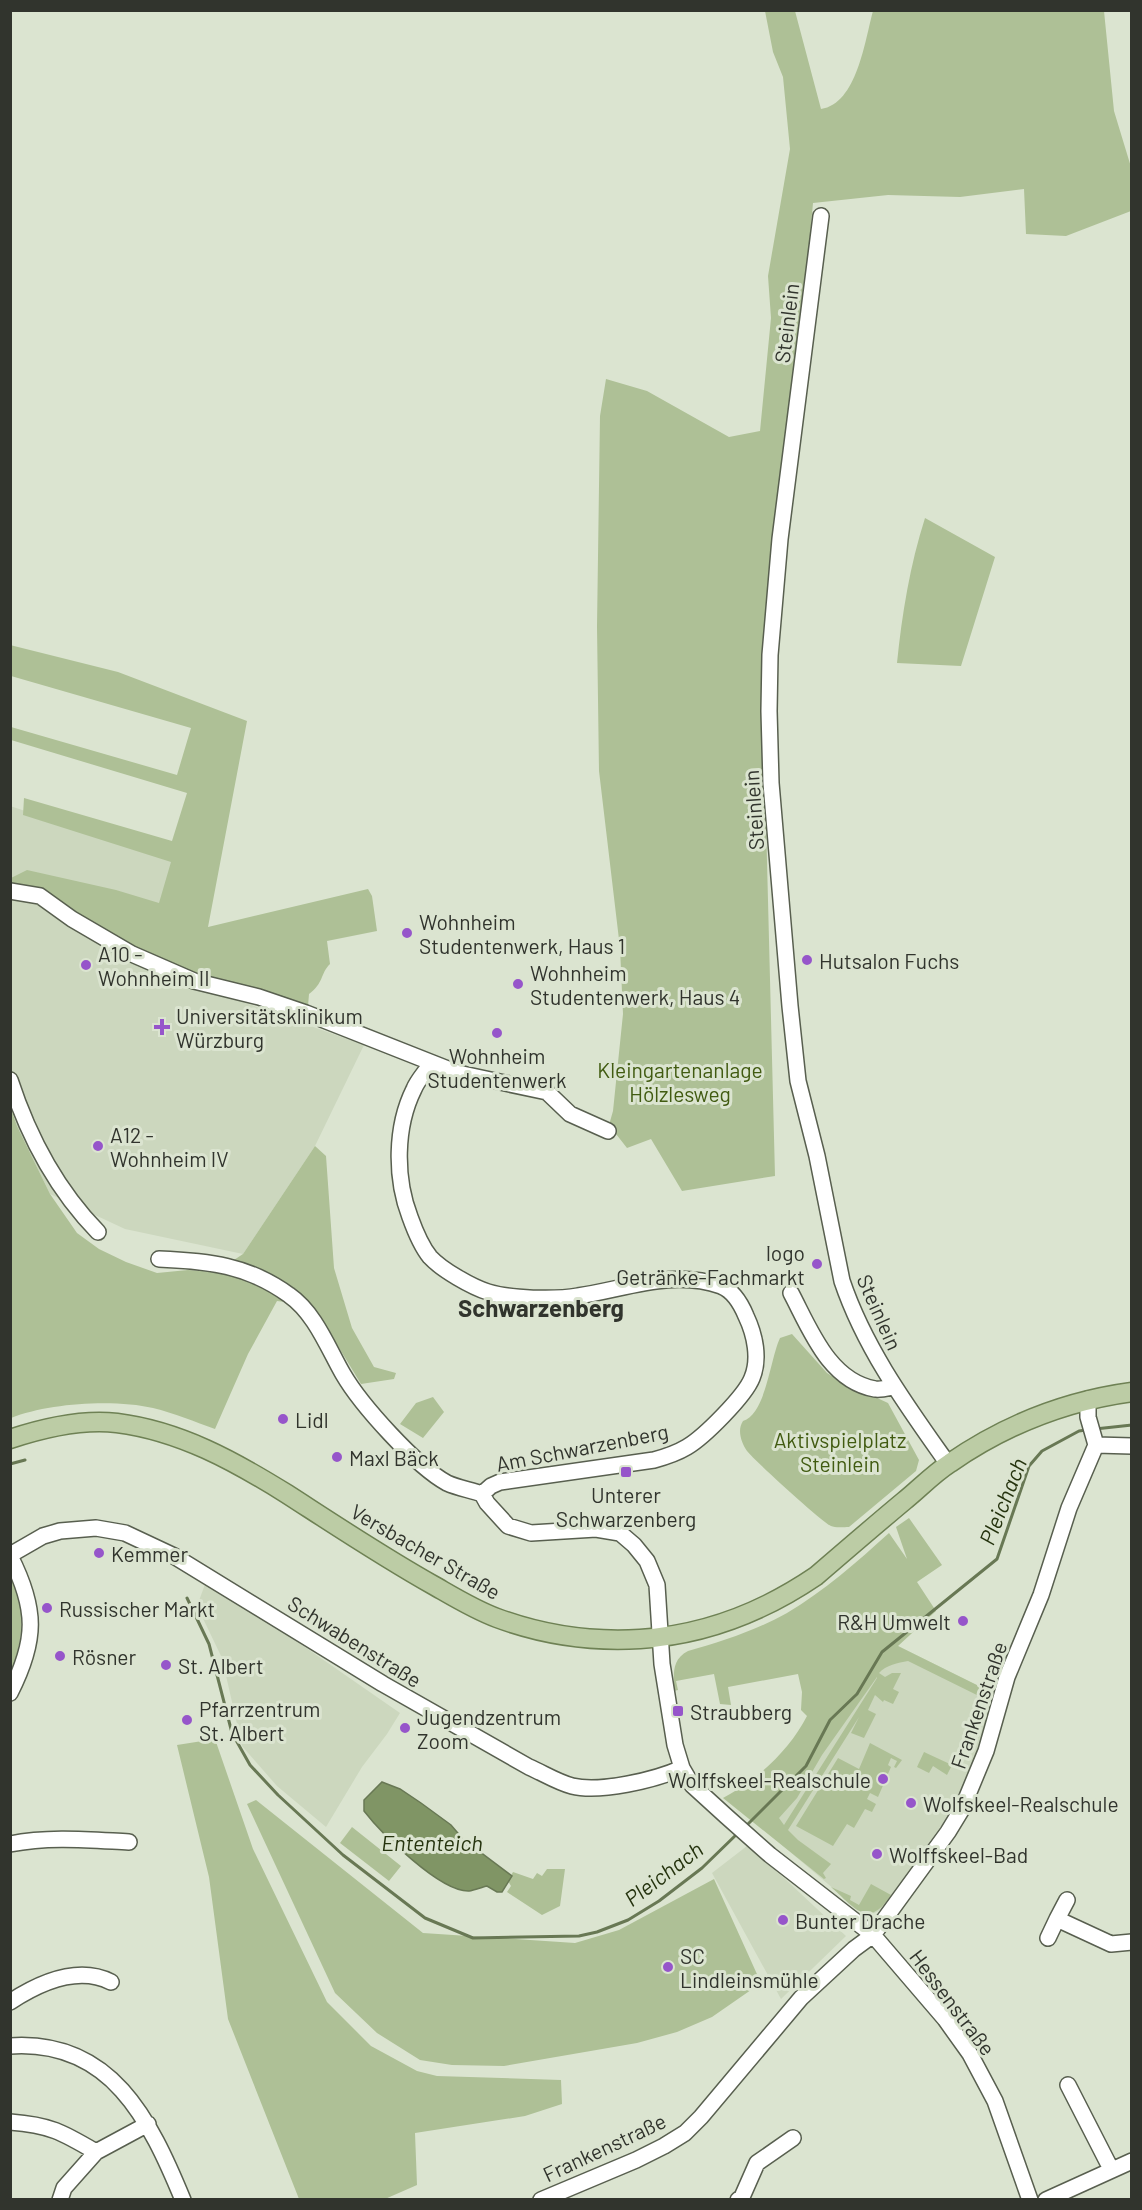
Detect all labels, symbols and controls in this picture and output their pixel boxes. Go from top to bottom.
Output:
street label: Steinlein [769,282,803,364]
street label: Steinlein [738,769,768,851]
place label: Wohnheim Studentenwerk, Haus 1 [419,909,625,958]
marker: Wohnheim Studentenwerk, Haus 1 [400,926,414,940]
place label: A10 - Wohnheim II [98,941,210,990]
place label: Hutsalon Fuchs [819,948,959,973]
marker: Hutsalon Fuchs [800,953,814,967]
marker: A10 - Wohnheim II [79,958,93,972]
place label: Wohnheim Studentenwerk, Haus 4 [530,960,740,1009]
marker: Wohnheim Studentenwerk, Haus 4 [511,977,525,991]
place label: Universitätsklinikum Würzburg [176,1003,363,1052]
marker: Universitätsklinikum Würzburg [153,1018,171,1036]
marker: Wohnheim Studentenwerk [490,1026,504,1040]
place label: Wohnheim Studentenwerk [428,1043,566,1092]
park label: Kleingartenanlage Hölzlesweg [597,1057,763,1106]
place label: A12 - Wohnheim IV [110,1122,229,1171]
marker: A12 - Wohnheim IV [91,1139,105,1153]
place label: logo Getränke-Fachmarkt [616,1240,805,1289]
marker: logo Getränke-Fachmarkt [810,1257,824,1271]
street label: Steinlein [852,1270,908,1354]
district label: Schwarzenberg [458,1293,624,1322]
place label: Lidl [295,1407,329,1432]
marker: Lidl [276,1412,290,1426]
street label: Am Schwarzenberg [494,1418,670,1476]
park label: Aktivspielplatz Steinlein [774,1427,906,1476]
place label: Maxl Bäck [349,1445,439,1470]
marker: Maxl Bäck [330,1450,344,1464]
water label: Pleichach [973,1454,1031,1548]
marker: Unterer Schwarzenberg [619,1465,633,1479]
place label: Unterer Schwarzenberg [556,1482,696,1531]
street label: Versbacher Straße [347,1498,505,1604]
place label: Kemmer [111,1541,188,1566]
marker: Kemmer [92,1546,106,1560]
street label: Schwabenstraße [284,1590,426,1692]
place label: Russischer Markt [59,1596,215,1621]
marker: Russischer Markt [40,1601,54,1615]
place label: R&H Umwelt [837,1609,951,1634]
marker: R&H Umwelt [956,1614,970,1628]
street label: Frankenstraße [945,1638,1011,1772]
place label: Rösner [72,1644,137,1669]
marker: Rösner [53,1649,67,1663]
place label: St. Albert [178,1653,264,1678]
marker: St. Albert [159,1658,173,1672]
place label: Pfarrzentrum St. Albert [199,1696,320,1745]
place label: Straubberg [690,1699,792,1724]
place label: Jugendzentrum Zoom [417,1704,561,1753]
marker: Straubberg [671,1704,685,1718]
marker: Pfarrzentrum St. Albert [180,1713,194,1727]
marker: Jugendzentrum Zoom [398,1721,412,1735]
place label: Wolffskeel-Realschule [668,1767,871,1792]
marker: Wolffskeel-Realschule [876,1772,890,1786]
place label: Wolfskeel-Realschule [923,1791,1119,1816]
marker: Wolfskeel-Realschule [904,1796,918,1810]
water label: Ententeich [381,1829,483,1855]
water label: Pleichach [619,1835,707,1911]
place label: Wolffskeel-Bad [889,1842,1028,1867]
marker: Wolffskeel-Bad [870,1847,884,1861]
place label: Bunter Drache [795,1908,925,1933]
marker: Bunter Drache [776,1913,790,1927]
place label: SC Lindleinsmühle [680,1943,819,1992]
street label: Hessenstraße [905,1944,1001,2060]
marker: SC Lindleinsmühle [661,1960,675,1974]
street label: Frankenstraße [538,2108,670,2186]

